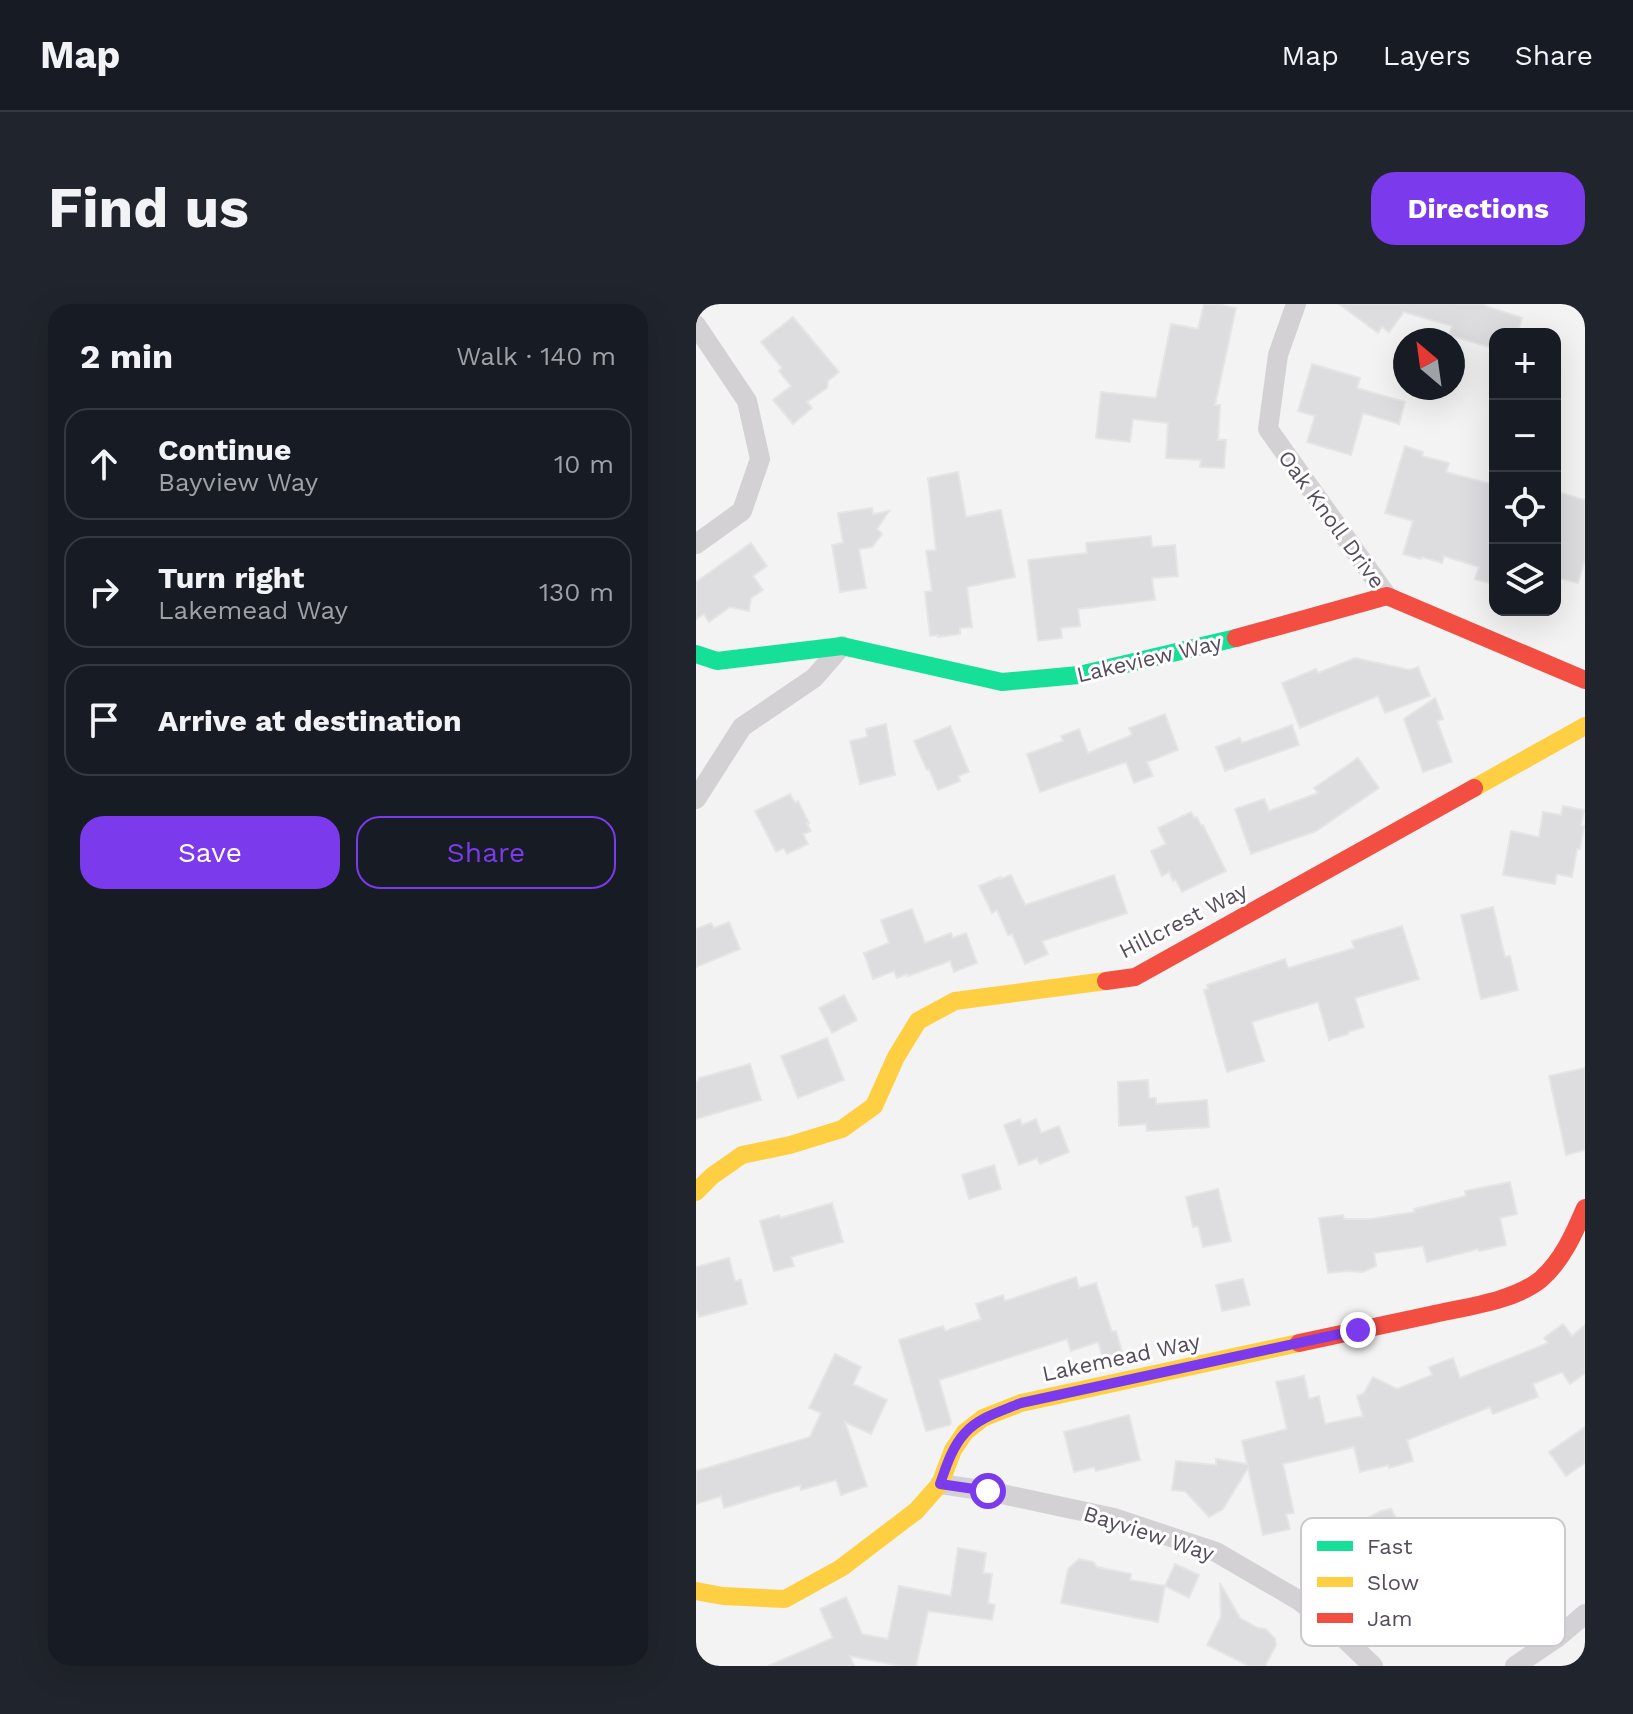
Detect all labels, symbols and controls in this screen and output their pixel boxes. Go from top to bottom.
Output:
text: Map [40,33,120,77]
text: Map [1282,39,1339,72]
text: Layers [1383,39,1471,72]
text: Share [1515,39,1593,72]
button: Directions [1371,172,1585,245]
text: Find us [48,175,249,241]
north arrow [1393,328,1465,400]
map controls [1489,328,1561,616]
button: + [1489,328,1561,400]
text: 2 min [80,336,173,376]
text: Walk · 140 m [456,341,616,371]
button: − [1489,400,1561,472]
text: Continue [158,432,291,467]
icon: ahead [82,442,126,486]
street label: Oak Knoll Drive [1273,445,1390,593]
text: 10 m [554,449,614,479]
text: Bayview Way [158,467,318,497]
button: locate [1489,472,1561,544]
button: layers [1489,544,1561,616]
text: Turn right [158,560,304,595]
icon: right [82,570,126,614]
text: 130 m [539,577,614,607]
text: Lakemead Way [158,595,348,625]
street label: Lakeview Way [1074,630,1225,687]
icon: arrive [82,698,126,742]
text: Arrive at destination [158,703,462,738]
button: Save [80,816,340,889]
button: Share [356,816,616,889]
street label: Hillcrest Way [1115,877,1252,963]
route end [1340,1312,1376,1348]
street label: Lakemead Way [1040,1328,1203,1386]
route start [970,1473,1006,1509]
street label: Bayview Way [1081,1501,1218,1567]
legend [1301,1518,1565,1646]
text: Fast [1367,1534,1413,1559]
text: Slow [1367,1570,1419,1595]
text: Jam [1367,1606,1412,1631]

